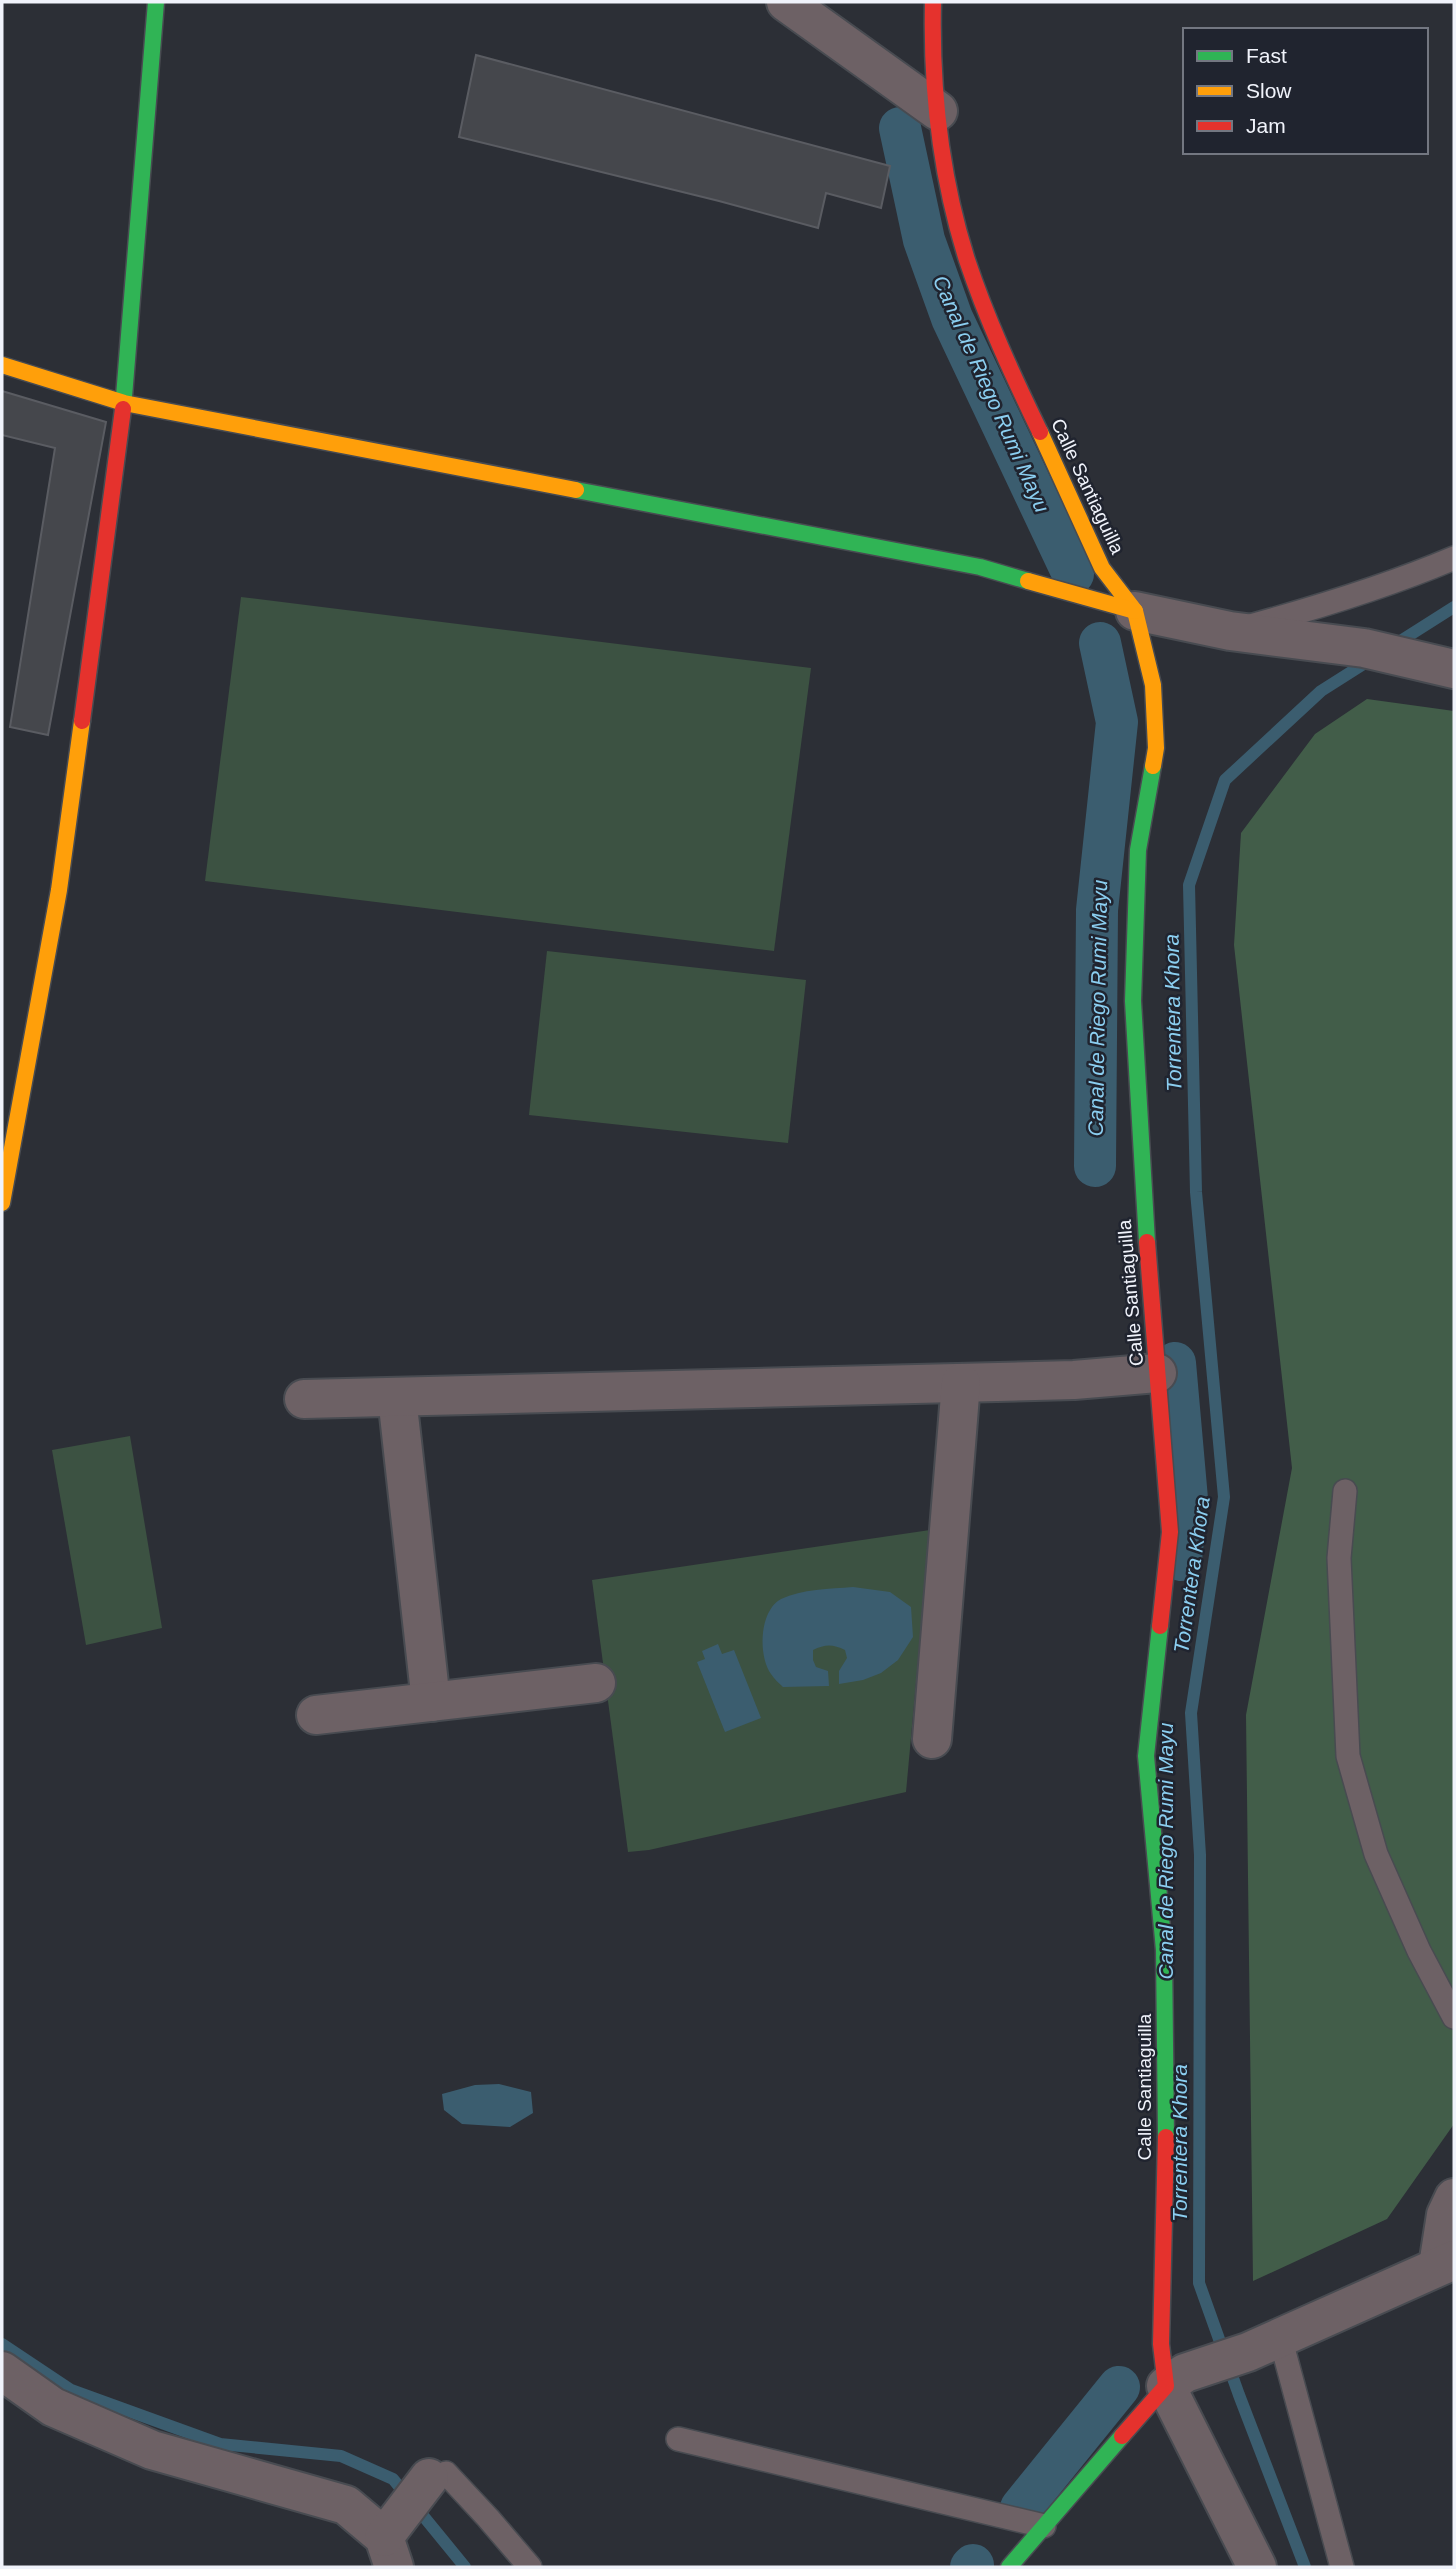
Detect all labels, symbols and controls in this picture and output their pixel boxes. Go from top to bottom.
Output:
legend [1183,28,1428,154]
text: Fast [1246,44,1287,67]
text: Slow [1246,79,1292,102]
text: Jam [1246,114,1286,137]
water label: Canal de Riego Rumi Mayu [929,272,1054,516]
street label: Calle Santiaguilla [1047,415,1128,558]
water label: Canal de Riego Rumi Mayu [1084,879,1111,1137]
water label: Torrentera Khora [1160,934,1185,1092]
street label: Calle Santiaguilla [1114,1218,1147,1367]
water label: Torrentera Khora [1169,1495,1214,1655]
water label: Canal de Riego Rumi Mayu [1154,1722,1177,1979]
street label: Calle Santiaguilla [1134,2013,1155,2160]
water label: Torrentera Khora [1168,2064,1191,2222]

